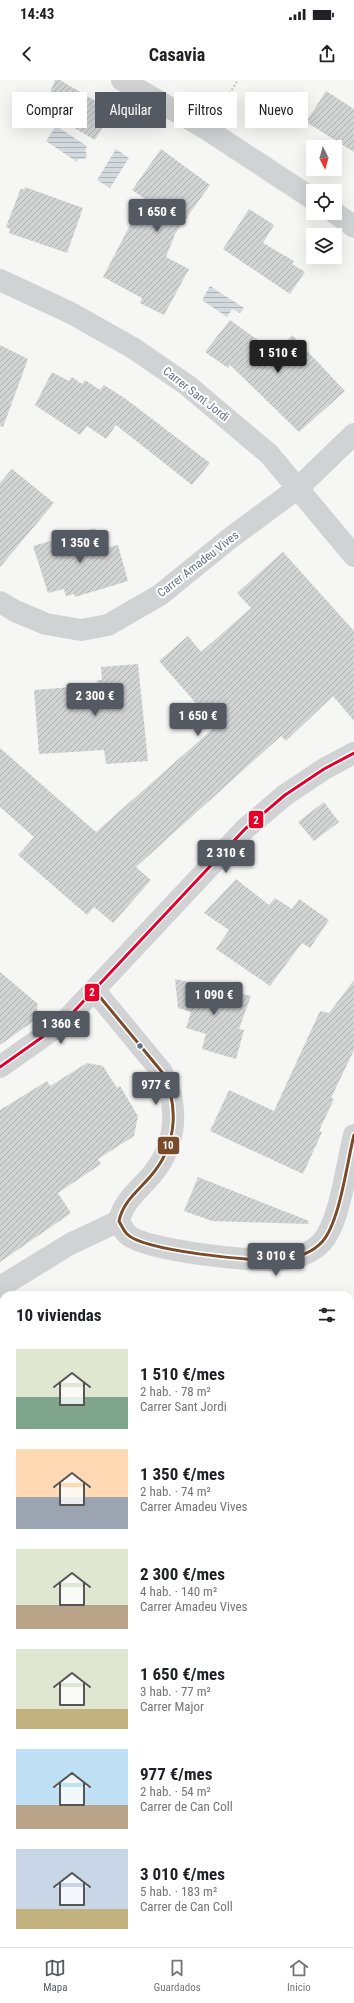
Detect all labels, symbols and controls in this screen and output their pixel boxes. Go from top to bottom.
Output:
text: 14:43 [20,5,54,23]
icon: back [16,43,38,65]
icon: share [316,43,338,65]
text: Casavia [149,44,205,65]
chip: Comprar [12,92,87,128]
chip: Alquilar [95,92,166,128]
chip: Filtros [174,92,237,128]
chip: Nuevo [245,92,308,128]
north arrow [306,140,342,176]
map controls [306,140,342,264]
button: locate [306,184,342,220]
pin: 1 650 € [120,199,194,233]
text: 1 650 € [138,204,176,219]
button: layers [306,228,342,264]
pin: 1 510 € [241,340,315,374]
text: 1 510 € [259,345,297,360]
street label: Carrer Sant Jordi [160,364,232,424]
street label: Carrer Amadeu Vives [155,528,241,600]
pin: 1 350 € [43,530,117,564]
text: 1 350 € [61,535,99,550]
pin: 2 300 € [58,683,132,717]
text: 2 300 € [76,688,114,703]
pin: 1 650 € [161,703,235,737]
text: 1 650 € [179,708,217,723]
line badge: 2 [248,810,264,829]
text: 2 [253,814,259,827]
pin: 2 310 € [189,840,263,874]
text: 2 310 € [207,845,245,860]
pin: 1 090 € [177,982,251,1016]
line badge: 2 [84,983,100,1002]
text: 2 [89,986,95,999]
text: 1 090 € [195,987,233,1002]
pin: 1 360 € [24,1011,98,1045]
text: 1 360 € [42,1016,80,1031]
unlabelled marker [135,1041,145,1051]
pin: 977 € [128,1072,184,1106]
text: 977 € [141,1077,171,1092]
line badge: 10 [157,1136,180,1155]
text: 10 [162,1139,174,1152]
pin: 3 010 € [239,1243,313,1277]
text: 3 010 € [257,1248,295,1263]
icon: filters [316,1304,338,1326]
text: 10 viviendas [16,1305,102,1325]
text: 1 510 €/mes [140,1364,225,1384]
icon: home [48,1365,96,1413]
text: 2 hab. · 78 m² [140,1384,211,1399]
text: Carrer Sant Jordi [140,1399,227,1414]
text: 1 350 €/mes [140,1464,225,1484]
icon: home [48,1465,96,1513]
text: 2 hab. · 74 m² [140,1484,211,1499]
text: Carrer Amadeu Vives [140,1499,248,1514]
text: 2 300 €/mes [140,1564,225,1584]
icon: home [48,1565,96,1613]
text: 4 hab. · 140 m² [140,1584,217,1599]
text: Carrer Amadeu Vives [140,1599,248,1614]
text: 1 650 €/mes [140,1664,225,1684]
icon: home [48,1665,96,1713]
text: 3 hab. · 77 m² [140,1684,211,1699]
text: Carrer Major [140,1699,204,1714]
text: 977 €/mes [140,1764,212,1784]
icon: home [48,1765,96,1813]
text: 2 hab. · 54 m² [140,1784,211,1799]
text: Carrer de Can Coll [140,1799,233,1814]
text: 3 010 €/mes [140,1864,225,1884]
icon: home [48,1865,96,1913]
text: 5 hab. · 183 m² [140,1884,217,1899]
text: Carrer de Can Coll [140,1899,233,1914]
tab: Mapa [43,1957,67,1994]
tab: Guardados [154,1957,201,1994]
tab: Inicio [287,1957,311,1994]

